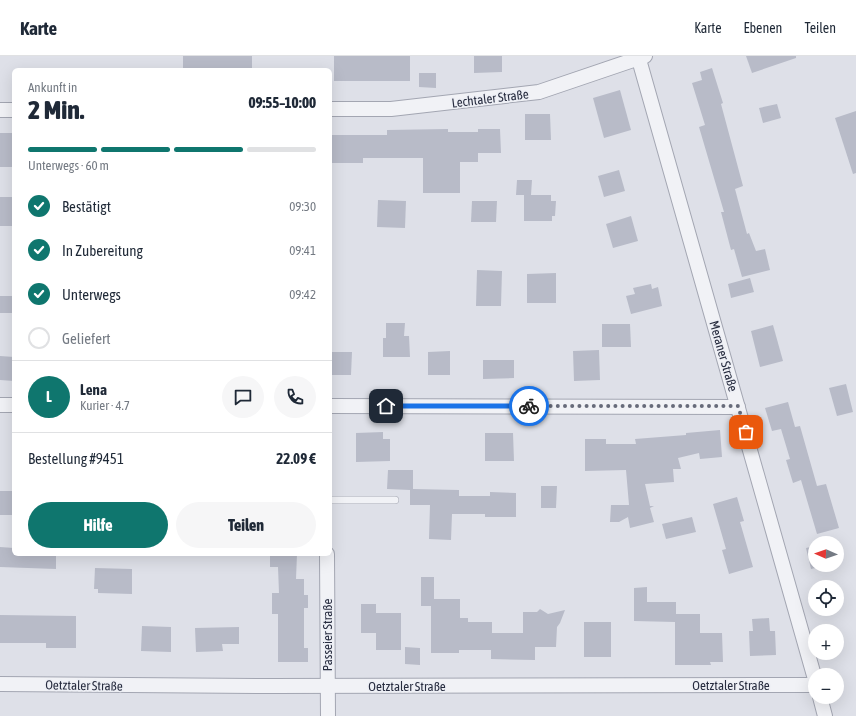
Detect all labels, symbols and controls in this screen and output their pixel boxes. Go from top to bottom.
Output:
text: Karte [20,17,57,39]
text: Karte [694,20,721,36]
text: Ebenen [743,20,782,36]
text: Teilen [804,20,836,36]
text: Ankunft in [28,80,77,95]
street label: Lechtaler Straße [451,86,529,111]
text: 09:55–10:00 [248,94,316,111]
text: 2 Min. [28,95,84,125]
text: Unterwegs · 60 m [28,158,109,173]
icon: check [28,195,50,217]
text: Bestätigt [62,198,111,215]
text: 09:30 [289,199,316,214]
icon: check [28,239,50,261]
text: In Zubereitung [62,242,143,259]
text: 09:41 [289,243,316,258]
icon: check [28,283,50,305]
text: Unterwegs [62,286,121,303]
text: 09:42 [289,287,316,302]
street label: Meraner Straße [706,319,741,393]
text: Geliefert [62,330,111,347]
button: chat [222,376,264,418]
button: phone [274,376,316,418]
text: Lena [80,381,107,398]
courier [509,386,549,426]
text: L [46,388,52,405]
pin [369,389,403,423]
icon: home [375,395,397,417]
icon: bike [518,395,540,417]
text: Kurier · 4.7 [80,398,130,413]
pin [729,415,763,449]
icon: bag [735,421,757,443]
text: Bestellung #9451 [28,450,124,467]
text: 22.09 € [276,450,316,467]
button: Hilfe [28,502,168,548]
button: Teilen [176,502,316,548]
north arrow [808,536,844,572]
map controls [808,536,844,704]
button: locate [808,580,844,616]
street label: Passeier Straße [320,599,335,671]
button: + [808,624,844,660]
button: − [808,668,844,704]
street label: Oetztaler Straße [45,677,123,694]
street label: Oetztaler Straße [692,678,770,693]
street label: Oetztaler Straße [368,679,446,694]

